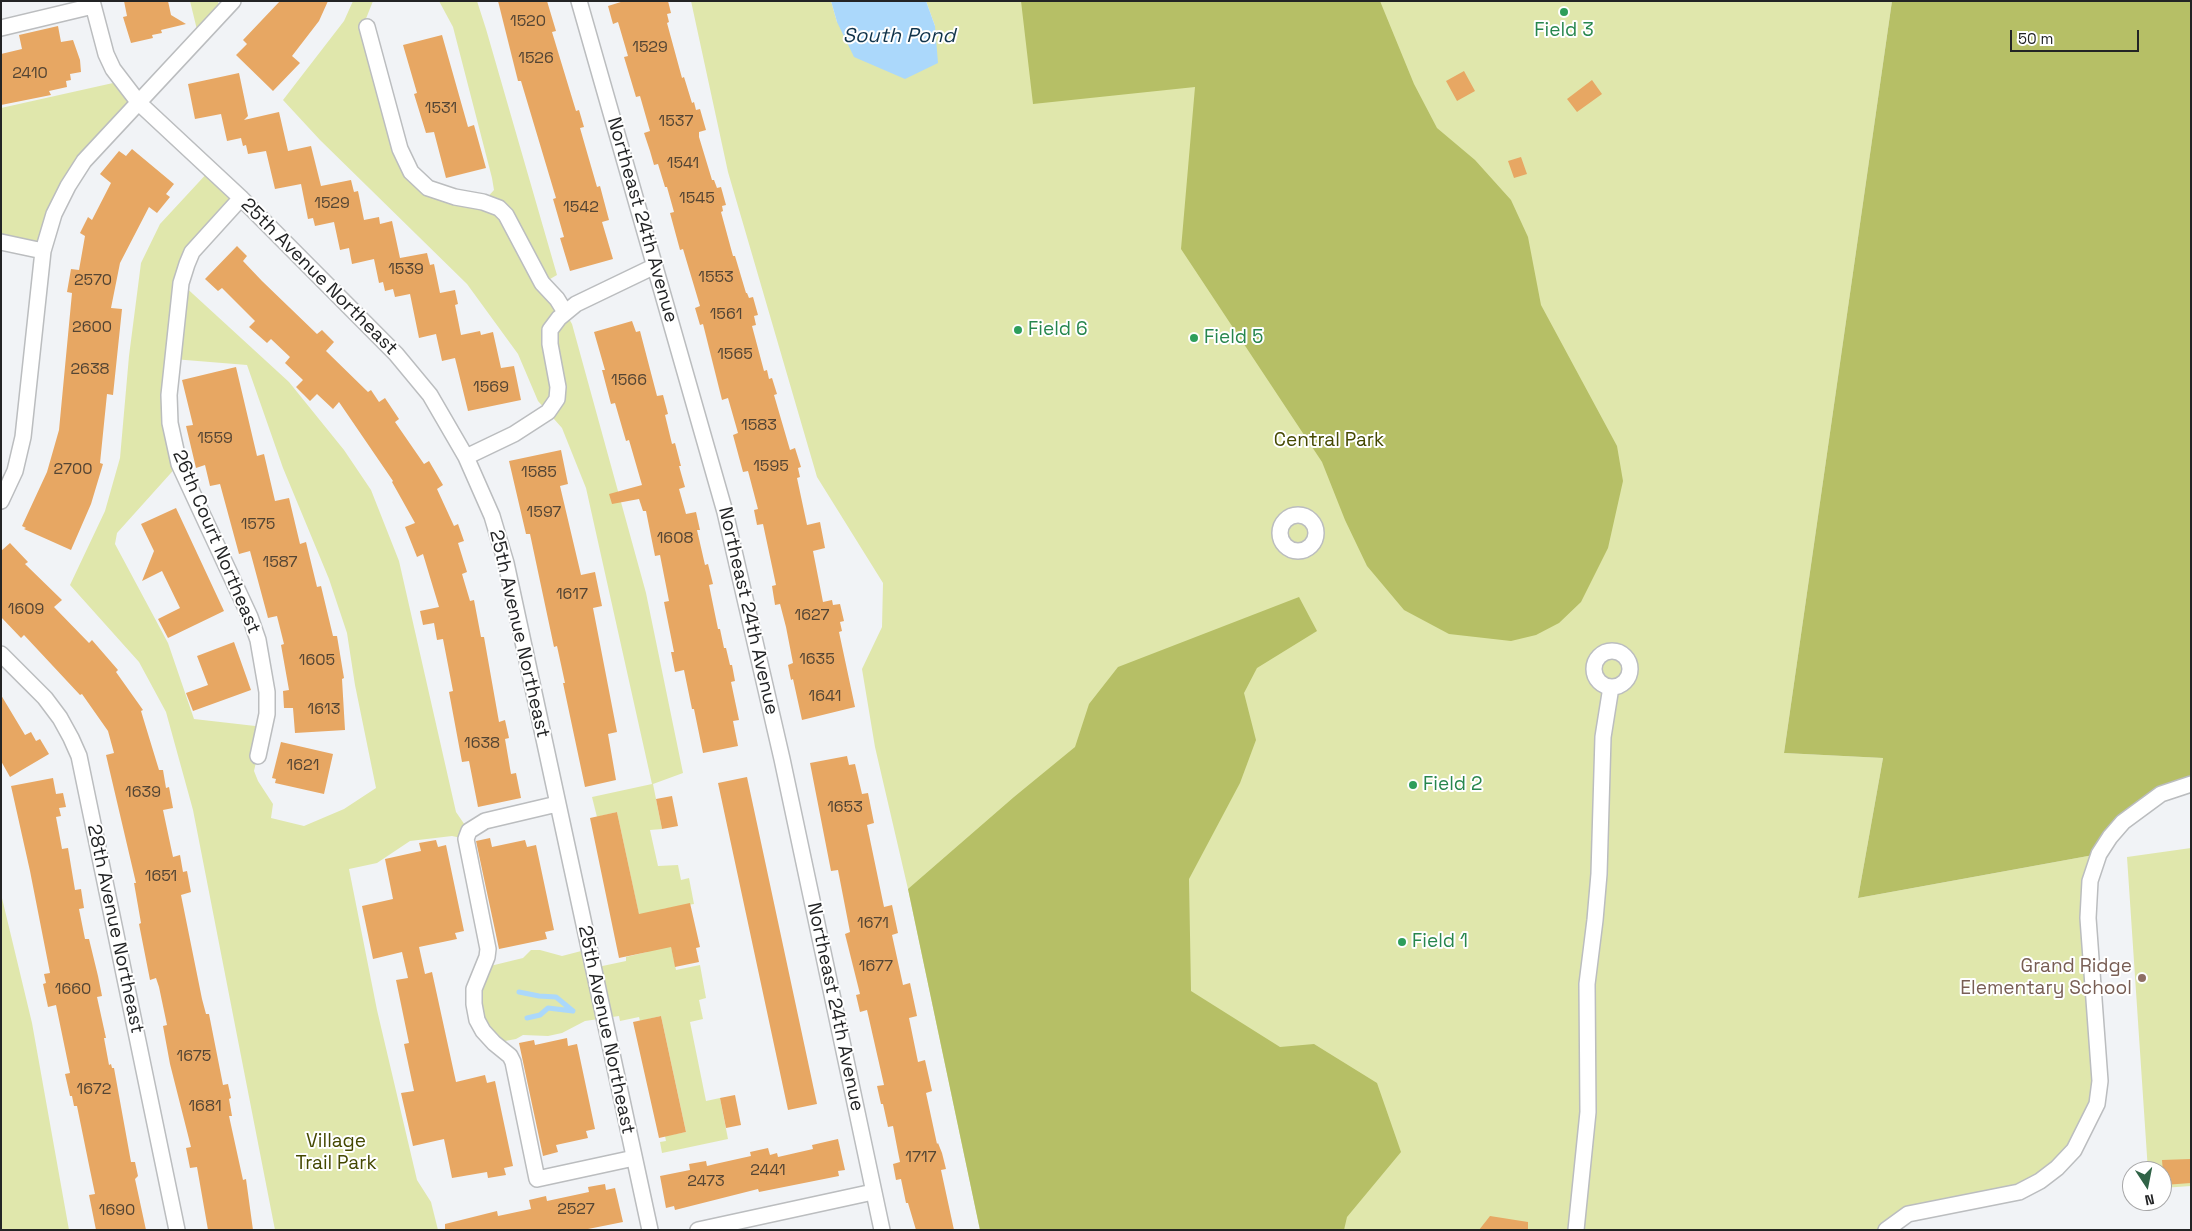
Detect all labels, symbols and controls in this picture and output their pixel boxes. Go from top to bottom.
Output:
marker: Field 3 [1558,6,1570,18]
house number: 1520 [510,12,546,32]
place label: Field 3 [1534,20,1594,42]
scale bar [2012,20,2141,52]
water label: South Pond [843,25,955,49]
text: 50 m [2018,29,2053,48]
house number: 1529 [632,38,668,58]
house number: 1526 [518,49,554,69]
house number: 2410 [12,64,48,84]
house number: 1531 [425,99,457,119]
house number: 1537 [659,112,693,132]
street label: Northeast 24th Avenue [602,115,682,325]
house number: 1541 [667,154,699,174]
house number: 1545 [679,189,715,209]
street label: 25th Avenue Northeast [236,194,402,360]
house number: 1529 [314,194,350,214]
house number: 1542 [563,198,599,218]
house number: 1539 [388,260,424,280]
house number: 1553 [698,268,734,288]
house number: 2570 [74,271,112,291]
house number: 1561 [710,305,742,325]
house number: 2600 [72,318,112,338]
place label: Field 6 [1028,319,1088,341]
marker: Field 6 [1012,324,1024,336]
place label: Field 5 [1204,327,1263,349]
marker: Field 5 [1188,332,1200,344]
house number: 1565 [717,345,753,365]
house number: 2638 [70,360,110,380]
house number: 1566 [611,371,647,391]
house number: 1569 [473,378,509,398]
house number: 1583 [741,416,777,436]
house number: 1559 [197,429,233,449]
park label: Central Park [1274,430,1384,452]
street label: 26th Court Northeast [167,447,265,637]
house number: 1595 [753,457,789,477]
house number: 2700 [54,460,92,480]
house number: 1585 [521,463,557,483]
house number: 1597 [527,503,561,523]
street label: Northeast 24th Avenue [713,505,783,717]
house number: 1575 [241,515,275,535]
street label: 25th Avenue Northeast [484,528,554,740]
house number: 1608 [657,529,693,549]
house number: 1587 [262,553,298,573]
house number: 1617 [556,585,588,605]
house number: 1609 [8,600,44,620]
house number: 1627 [795,606,829,626]
house number: 1635 [799,650,835,670]
house number: 1605 [299,651,335,671]
house number: 1641 [809,687,841,707]
house number: 1613 [308,700,340,720]
house number: 1638 [464,734,500,754]
house number: 1621 [287,756,319,776]
place label: Field 2 [1423,774,1482,796]
marker: Field 2 [1407,779,1419,791]
house number: 1639 [125,783,161,803]
house number: 1653 [827,798,863,818]
street label: 28th Avenue Northeast [82,822,148,1036]
house number: 1651 [145,867,177,887]
street label: Northeast 24th Avenue [802,901,868,1113]
house number: 1671 [857,914,889,934]
street label: 25th Avenue Northeast [573,924,639,1136]
place label: Field 1 [1412,931,1468,953]
marker: Field 1 [1396,936,1408,948]
place label: Grand Ridge Elementary School [1960,956,2132,1000]
house number: 1677 [859,957,893,977]
marker: Grand Ridge Elementary School [2136,972,2148,984]
house number: 1660 [55,980,91,1000]
house number: 1675 [177,1047,211,1067]
house number: 1672 [77,1080,111,1100]
house number: 1681 [188,1097,222,1117]
park label: Village Trail Park [295,1131,377,1175]
house number: 1717 [905,1148,937,1168]
house number: 2441 [750,1161,786,1181]
north arrow [2122,1161,2172,1211]
house number: 2473 [687,1172,725,1192]
text: N [2143,1190,2156,1209]
house number: 2527 [557,1200,595,1220]
house number: 1690 [99,1201,135,1221]

